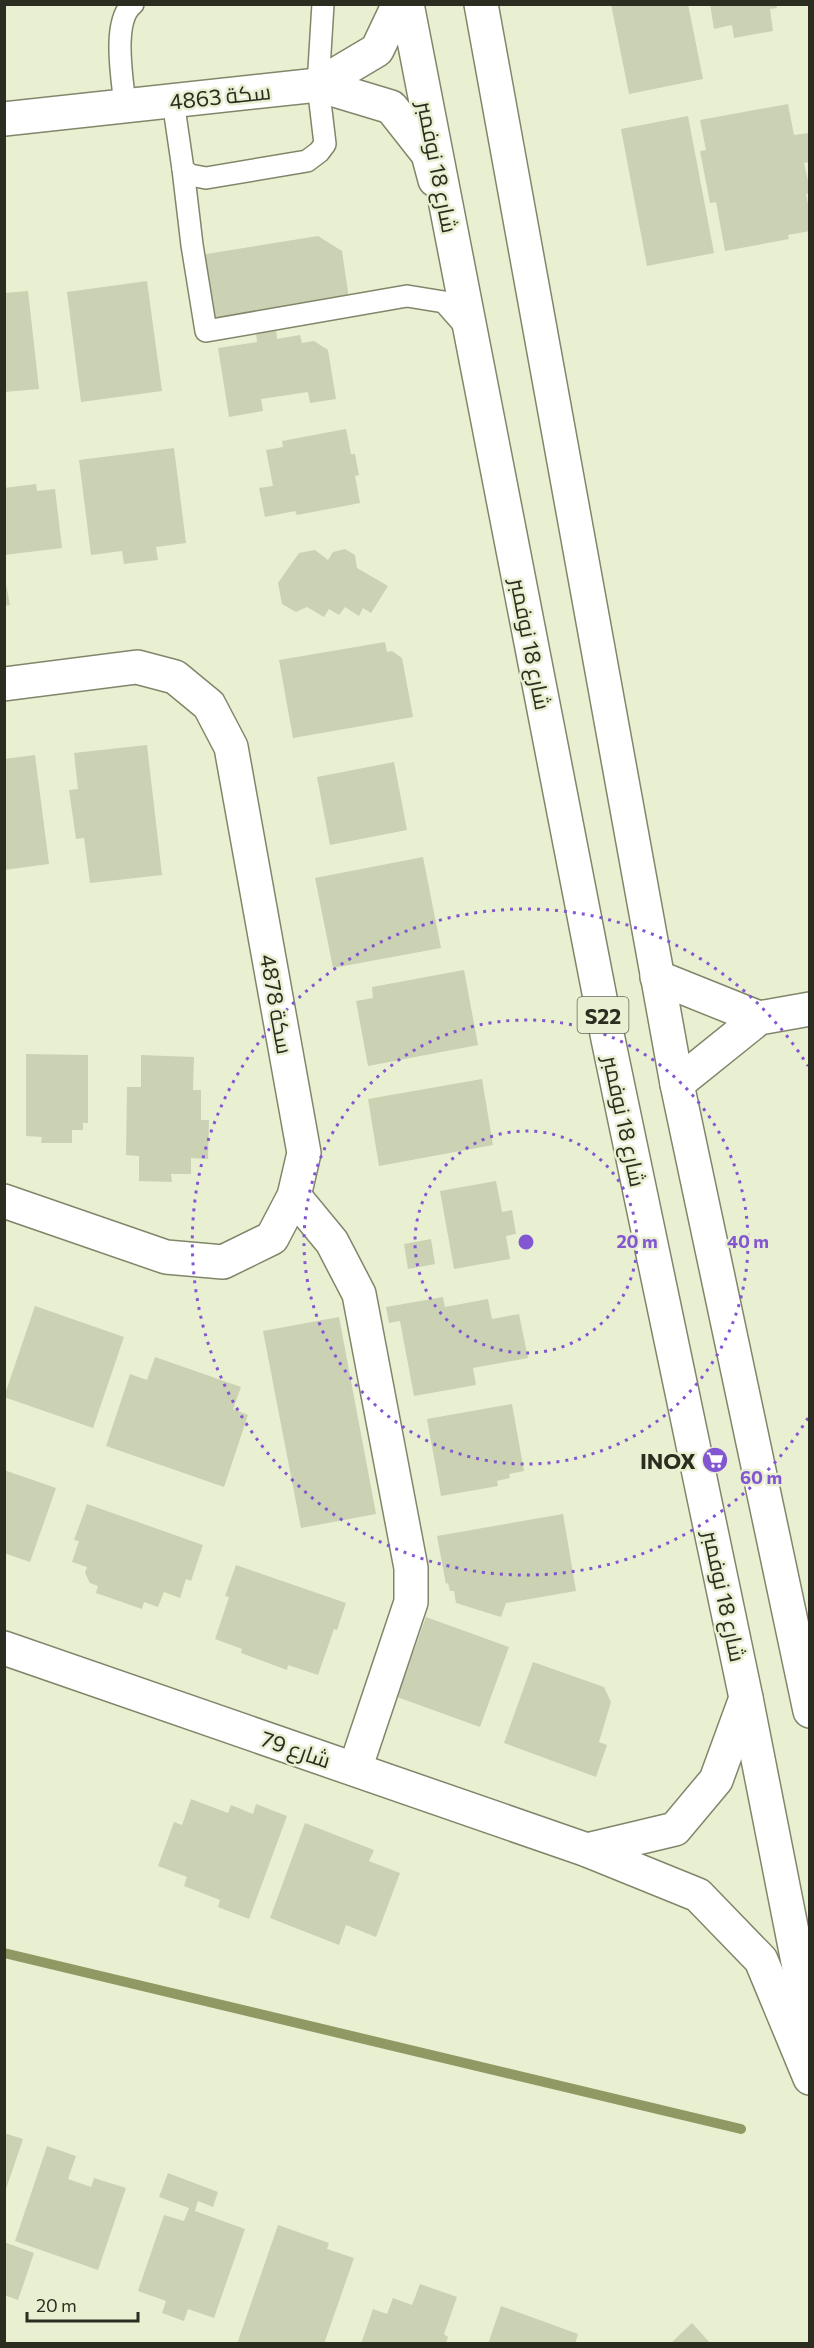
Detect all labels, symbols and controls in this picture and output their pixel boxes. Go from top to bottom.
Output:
street label: سكة 4863 [168,77,272,115]
street label: شارع 18 نوفمبر [410,97,464,236]
street label: شارع 18 نوفمبر [503,574,557,713]
street label: سكة 4878 [255,952,299,1056]
road number: S22 [578,997,628,1033]
street label: شارع 18 نوفمبر [596,1051,652,1190]
text: 20 m [616,1230,658,1252]
text: 40 m [727,1230,769,1252]
centre of rings [516,1232,536,1252]
supermarket icon: INOX [700,1445,730,1475]
place label: INOX [640,1447,696,1474]
text: 60 m [740,1466,782,1488]
street label: شارع 18 نوفمبر [696,1526,752,1665]
street label: 79 شارع [257,1725,334,1775]
scale bar [27,2285,138,2323]
text: 20 m [36,2294,77,2316]

